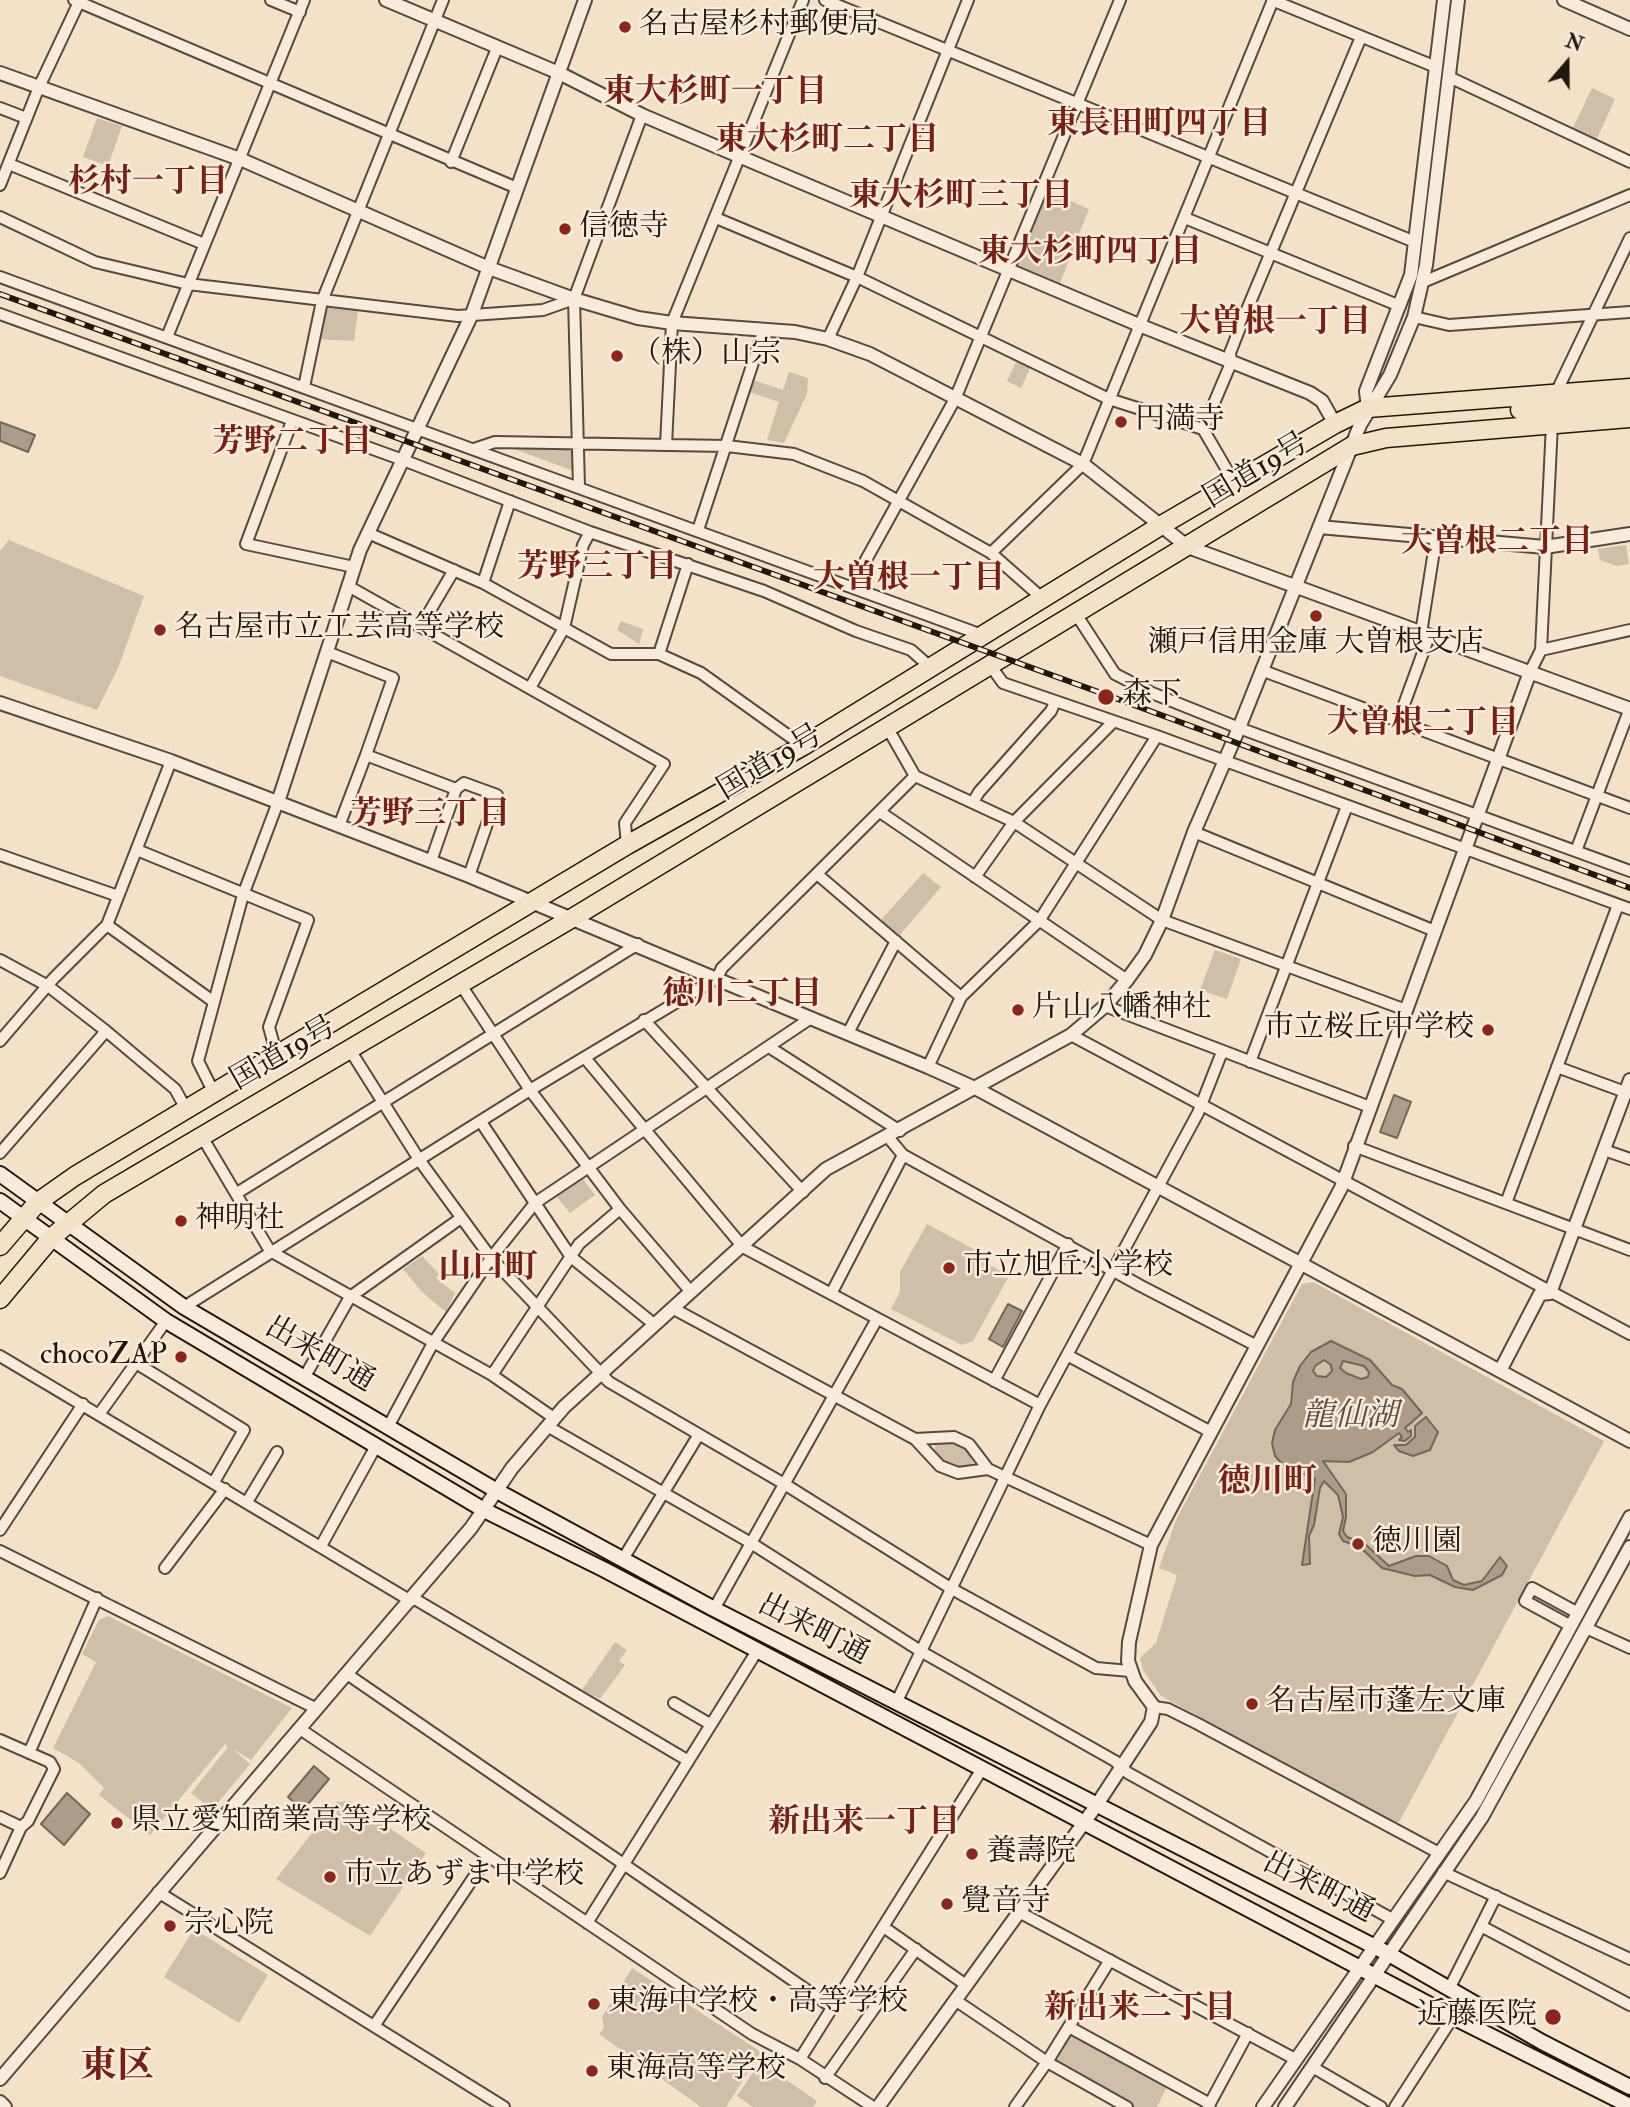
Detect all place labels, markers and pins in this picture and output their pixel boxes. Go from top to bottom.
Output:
place label: 名古屋杉村郵便局 [639,9,879,45]
marker: 名古屋杉村郵便局 [617,19,633,35]
place label: 信徳寺 [579,211,669,247]
marker: 信徳寺 [557,221,573,237]
place label: （株）山宗 [631,338,781,374]
marker: （株）山宗 [609,348,625,364]
place label: 円満寺 [1135,404,1225,440]
marker: 円満寺 [1113,414,1129,430]
marker: 瀬戸信用金庫 大曽根支店 [1308,608,1324,624]
place label: 名古屋市立工芸高等学校 [174,612,504,648]
marker: 名古屋市立工芸高等学校 [152,622,168,638]
place label: 瀬戸信用金庫 大曽根支店 [1148,627,1484,663]
place label: 森下 [1122,679,1182,715]
marker: 森下 [1096,687,1116,707]
place label: 片山八幡神社 [1032,992,1212,1028]
marker: 片山八幡神社 [1010,1002,1026,1018]
place label: 市立桜丘中学校 [1264,1012,1474,1048]
marker: 市立桜丘中学校 [1480,1022,1496,1038]
place label: 神明社 [195,1203,285,1239]
marker: 神明社 [173,1213,189,1229]
place label: 市立旭丘小学校 [963,1250,1173,1286]
marker: 市立旭丘小学校 [941,1260,957,1276]
place label: chocoZAP [40,1339,167,1375]
marker: chocoZAP [173,1349,189,1365]
place label: 徳川園 [1372,1526,1462,1562]
marker: 徳川園 [1350,1536,1366,1552]
place label: 名古屋市蓬左文庫 [1266,1686,1506,1722]
marker: 名古屋市蓬左文庫 [1244,1696,1260,1712]
place label: 県立愛知商業高等学校 [131,1805,431,1841]
marker: 県立愛知商業高等学校 [109,1815,125,1831]
place label: 養壽院 [986,1836,1076,1872]
marker: 養壽院 [964,1846,980,1862]
place label: 市立あずま中学校 [344,1859,584,1895]
marker: 市立あずま中学校 [322,1869,338,1885]
place label: 覺音寺 [961,1886,1051,1922]
marker: 覺音寺 [939,1896,955,1912]
place label: 宗心院 [184,1908,274,1944]
marker: 宗心院 [162,1918,178,1934]
place label: 東海中学校・高等学校 [608,1986,908,2022]
marker: 東海中学校・高等学校 [586,1996,602,2012]
place label: 近藤医院 [1417,1999,1537,2035]
marker: 近藤医院 [1543,2007,1563,2027]
place label: 東海高等学校 [606,2053,786,2089]
marker: 東海高等学校 [584,2063,600,2079]

